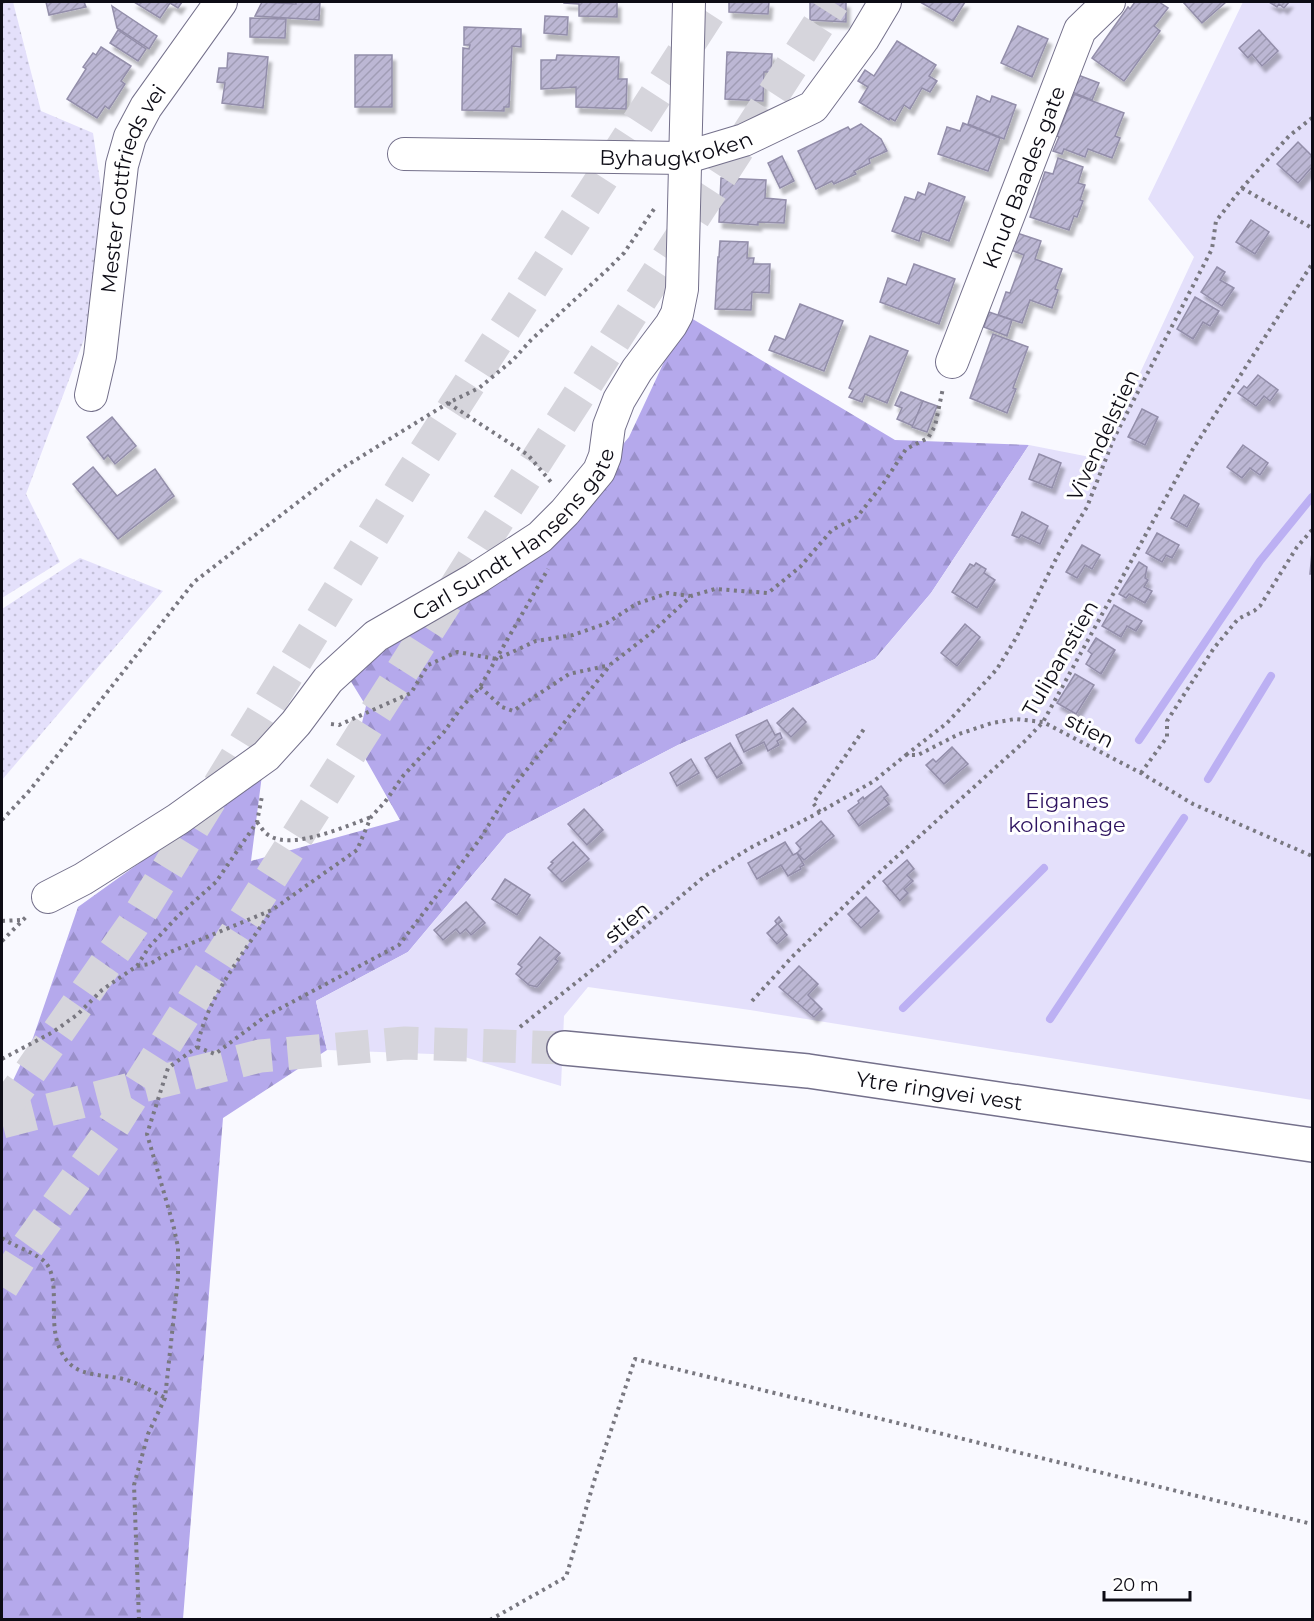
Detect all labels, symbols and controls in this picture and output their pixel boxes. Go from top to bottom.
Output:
street label: Mester Gottfrieds vei [95,79,171,294]
street label: Knud Baades gate [977,82,1070,272]
street label: Byhaugkroken [599,125,756,171]
street label: Vivendelstien [1062,365,1144,505]
street label: Carl Sundt Hansens gate [408,447,618,625]
street label: Tulipanstien [1017,596,1103,720]
street label: stien [1061,707,1119,753]
park label: Eiganes kolonihage [1008,788,1126,837]
street label: stien [599,896,655,948]
street label: Ytre ringvei vest [855,1066,1024,1115]
scale bar [1104,1564,1190,1602]
text: 20 m [1113,1574,1159,1596]

